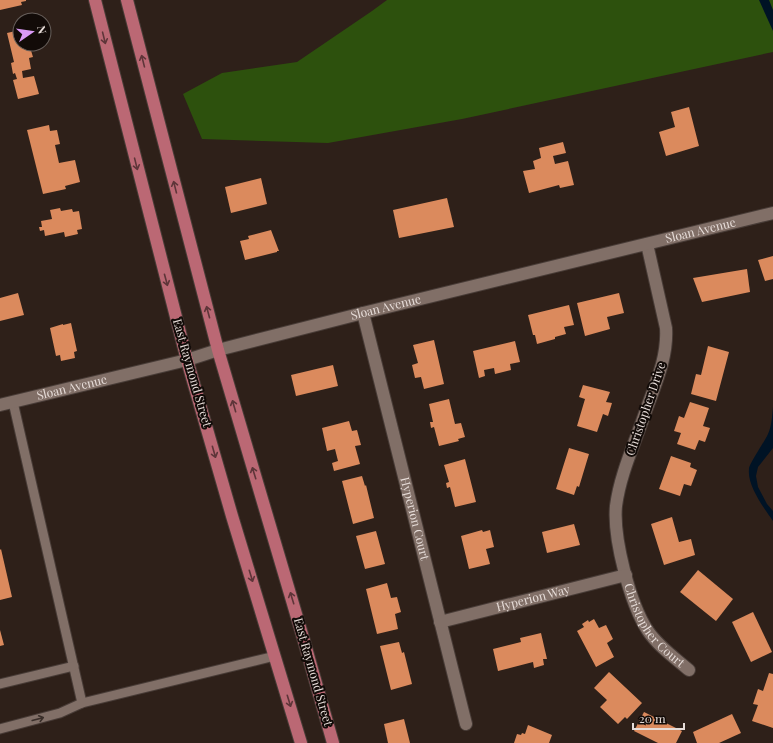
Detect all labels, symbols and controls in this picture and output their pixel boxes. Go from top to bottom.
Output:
north arrow [12,12,52,52]
text: N [34,24,50,35]
one-way arrow [101,31,109,44]
one-way arrow [139,55,146,68]
one-way arrow [133,157,141,170]
one-way arrow [171,181,178,194]
street label: Sloan Avenue [664,213,737,246]
one-way arrow [163,273,171,286]
street label: Sloan Avenue [349,290,422,323]
one-way arrow [204,306,211,319]
street label: East Raymond Street [170,317,216,429]
street label: Christopher Drive [622,360,669,458]
street label: Sloan Avenue [35,371,108,403]
one-way arrow [230,400,237,413]
one-way arrow [211,445,218,458]
one-way arrow [250,467,257,480]
street label: Hyperion Court [397,475,434,562]
one-way arrow [248,570,255,583]
street label: Hyperion Way [494,581,571,615]
street label: Christopher Court [621,581,689,671]
one-way arrow [288,592,295,605]
street label: East Raymond Street [291,616,337,728]
one-way arrow [286,694,293,707]
scale bar [633,705,684,731]
text: 20 m [639,710,666,726]
one-way arrow [31,715,44,722]

